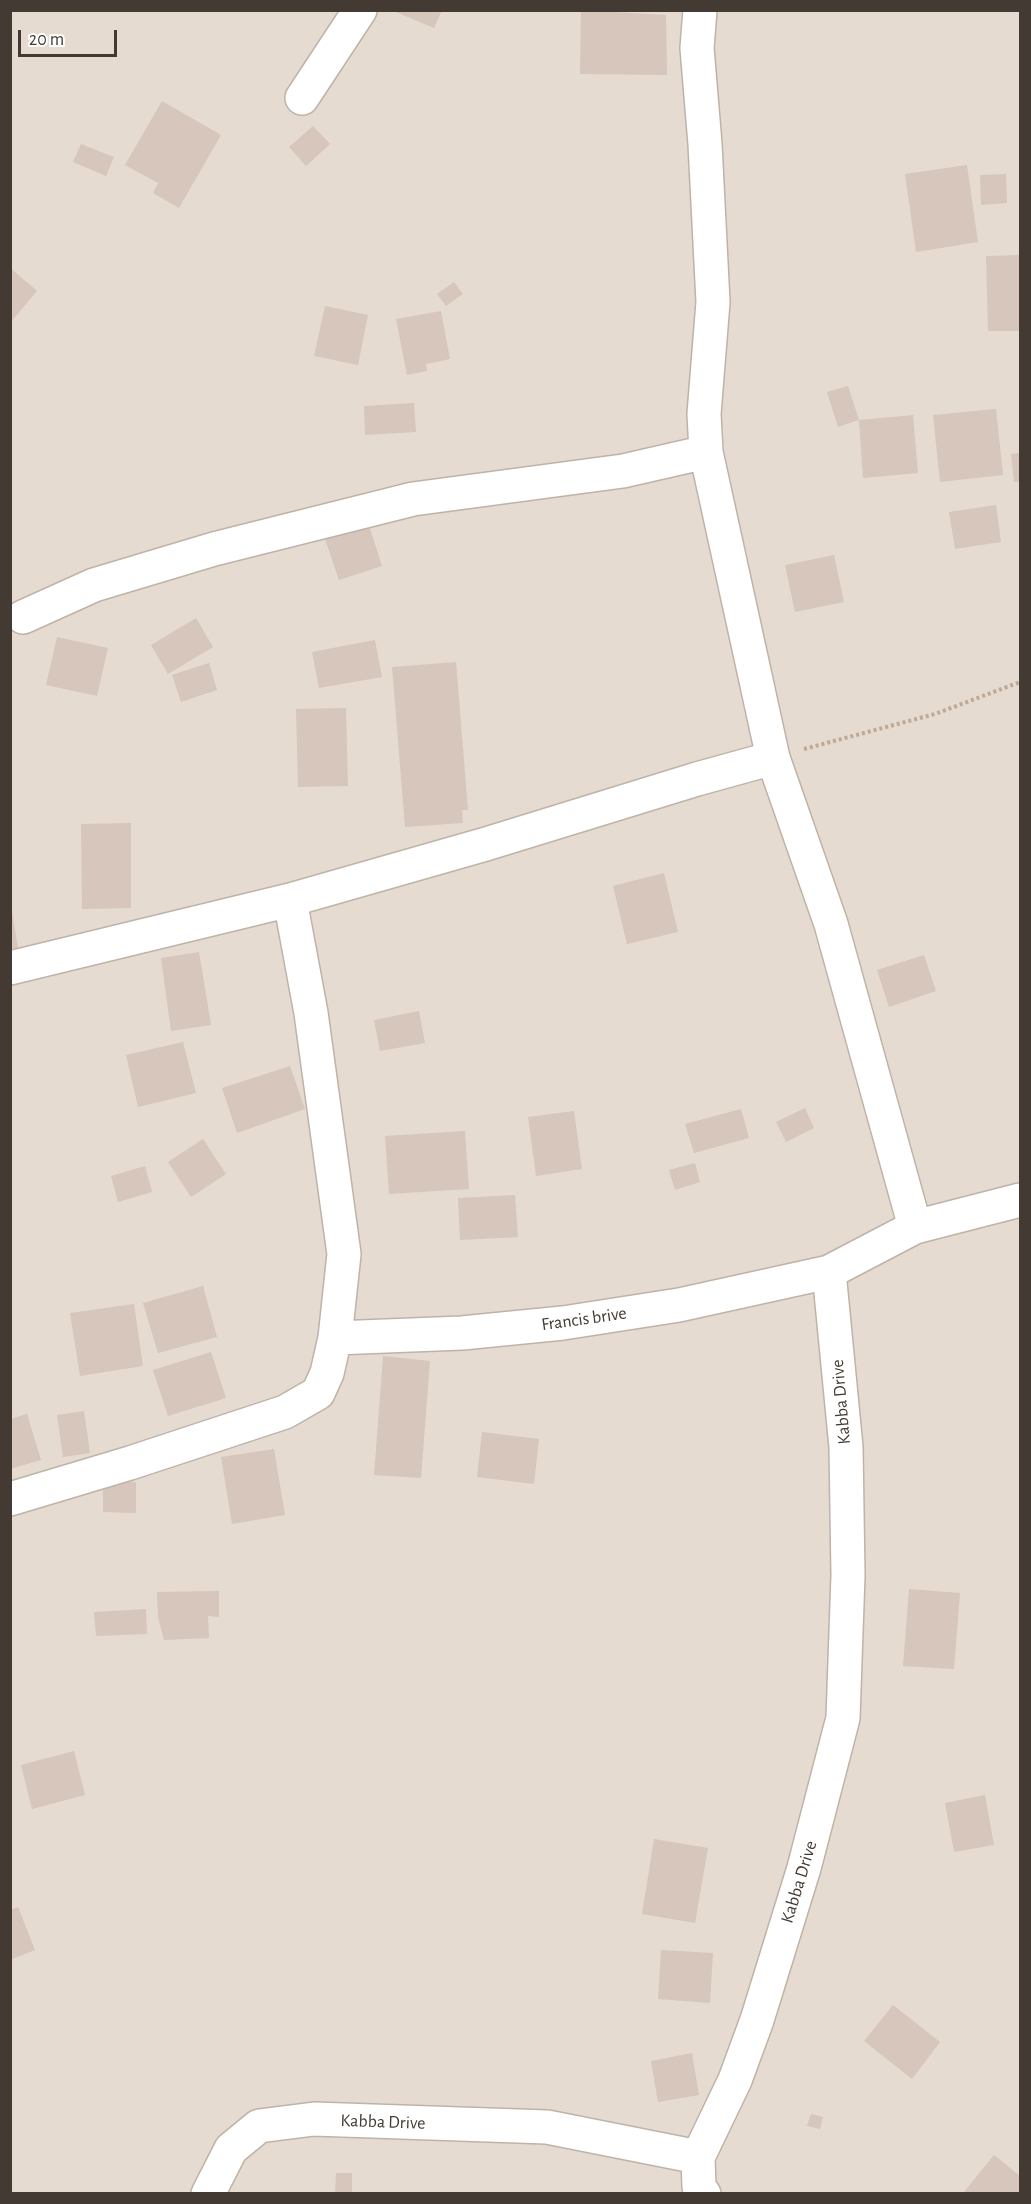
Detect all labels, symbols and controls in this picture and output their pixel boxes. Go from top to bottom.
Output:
scale bar [21,18,120,56]
text: 20 m [29,31,64,49]
street label: Francis brive [540,1302,628,1336]
street label: Kabba Drive [827,1359,855,1445]
street label: Kabba Drive [776,1838,822,1926]
street label: Kabba Drive [340,2110,426,2134]

